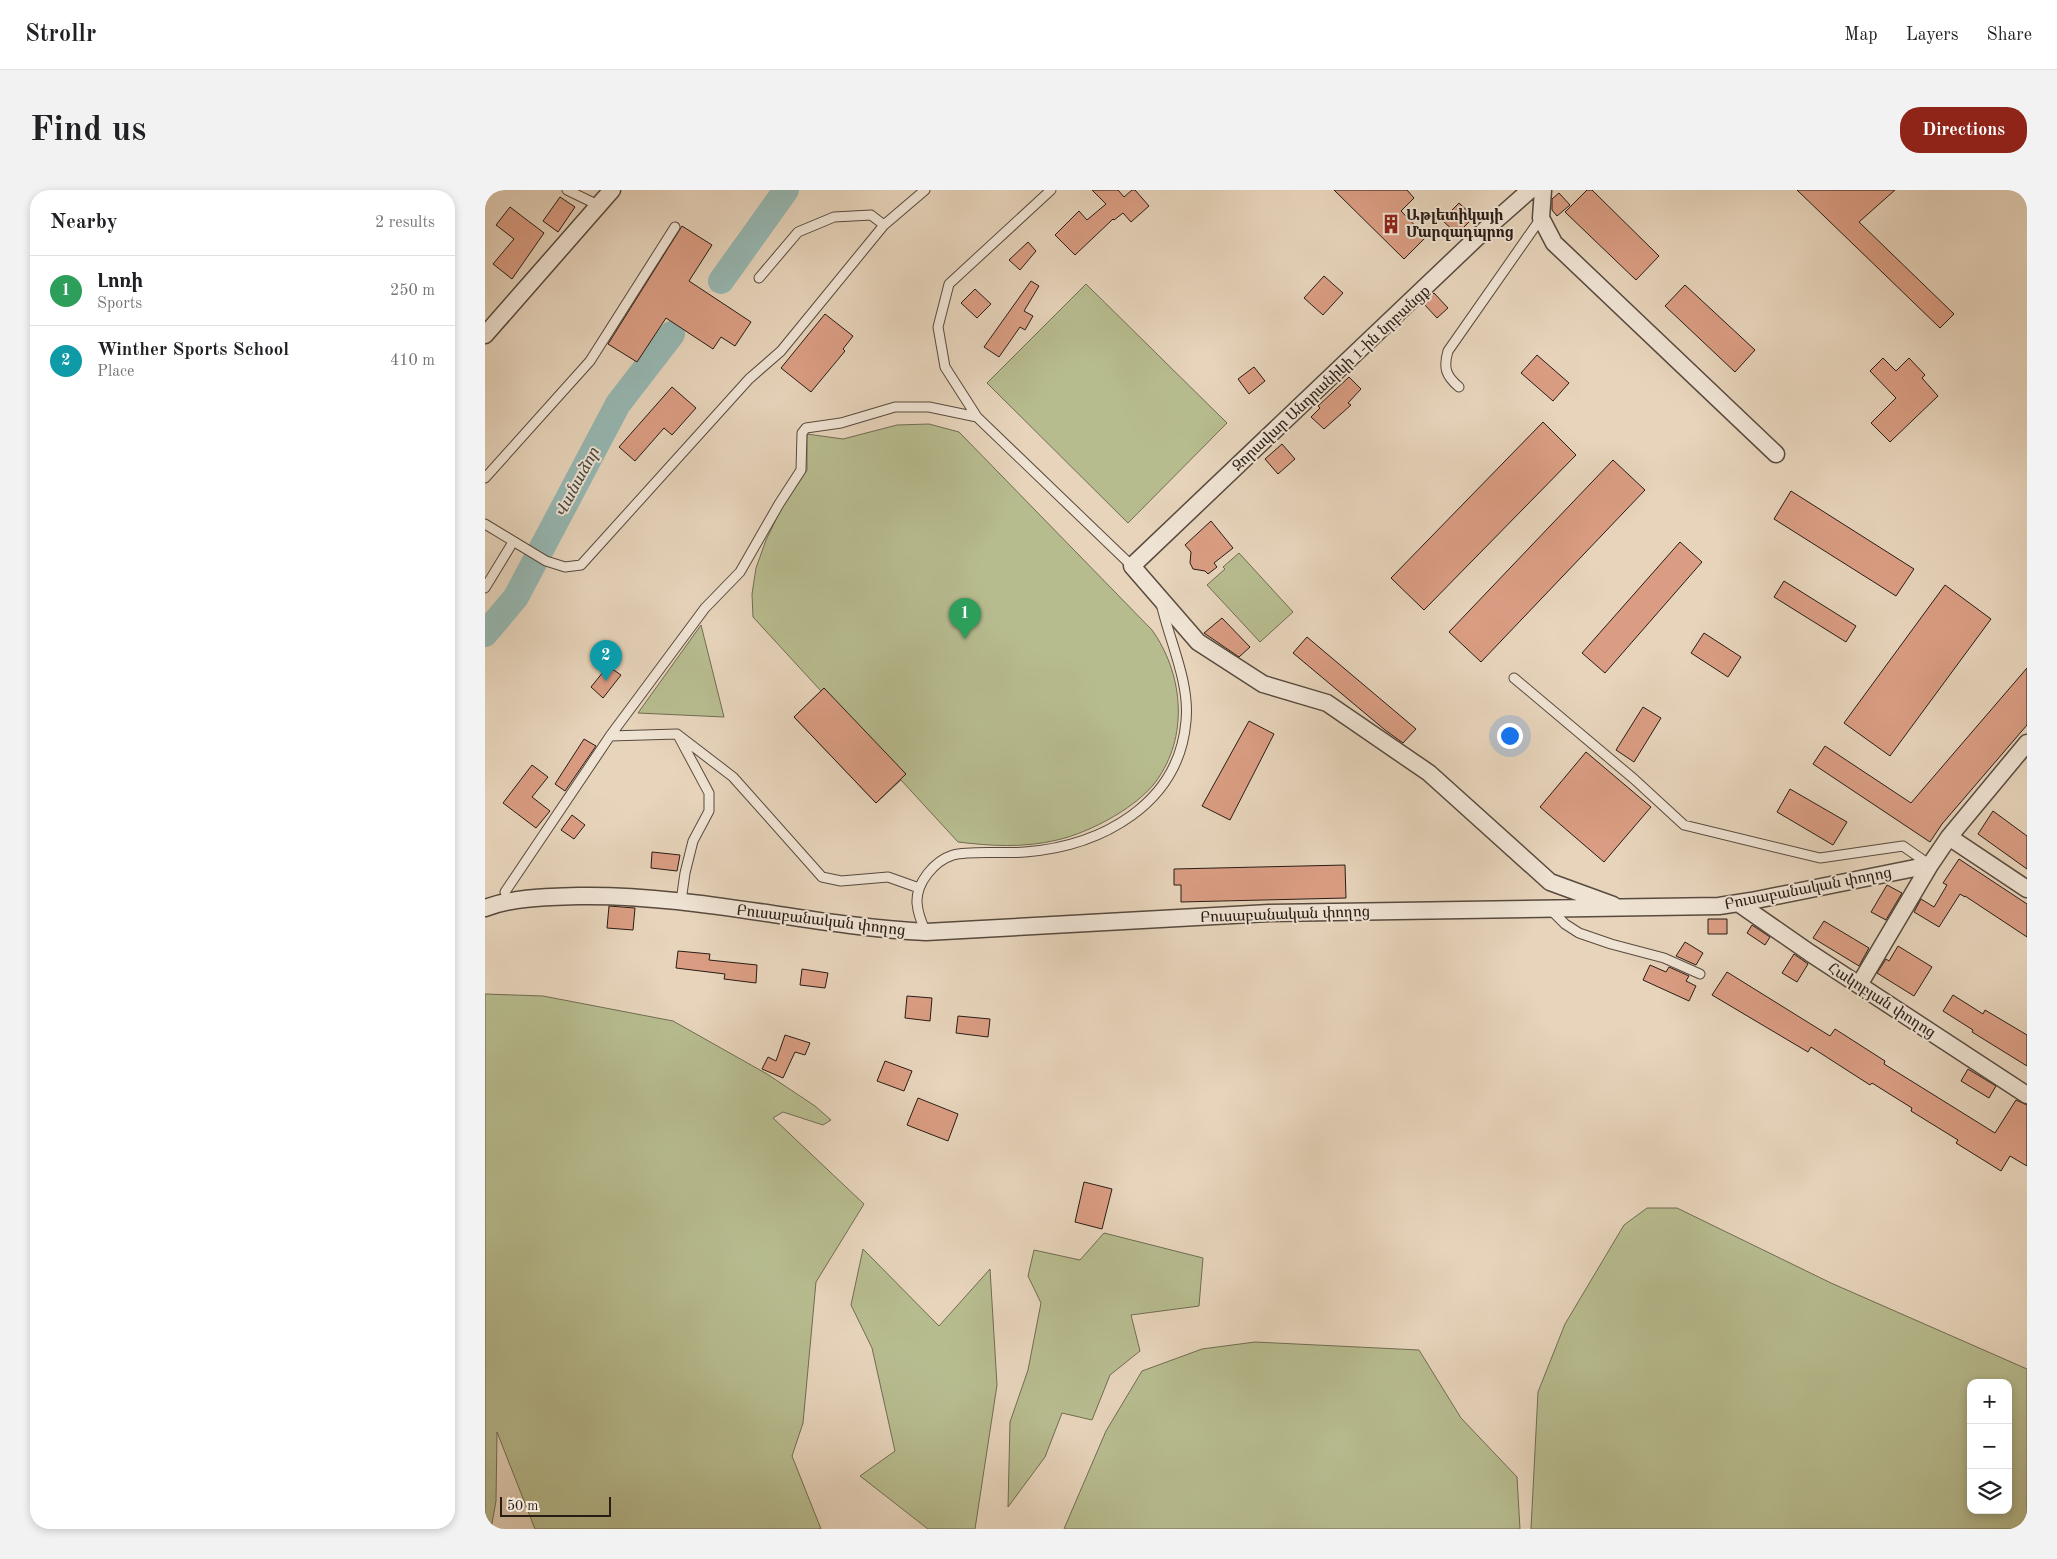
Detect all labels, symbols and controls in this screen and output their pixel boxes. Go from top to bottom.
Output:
text: Strollr [25,23,96,47]
text: Map [1844,26,1878,44]
text: Layers [1906,26,1958,44]
text: Share [1986,26,2032,44]
button: Directions [1900,107,2027,153]
text: Find us [30,113,146,148]
place label: Աթլետիկայի Մարզադպրոց [1406,208,1514,241]
text: Nearby [50,212,118,233]
building icon: Աթլետիկայի Մարզադպրոց [1380,213,1402,235]
text: 2 results [375,215,435,231]
text: Լոռի [97,273,143,292]
text: 1 [61,283,71,299]
text: 250 m [390,283,435,299]
street label: Զորավար Անդրանիկի 1-ին նրբանցք [1230,283,1434,475]
text: Sports [97,296,142,312]
text: Winther Sports School [97,341,289,360]
text: 2 [61,353,71,369]
text: 410 m [390,353,435,369]
text: Place [97,364,134,380]
water label: Վանաձոր [552,444,604,521]
pin: 1 [949,598,981,639]
pin: 2 [590,640,622,681]
your location [1497,723,1523,749]
street label: Բուսաբանական փողոց [1723,865,1893,913]
street label: Բուսաբանական փողոց [736,903,906,939]
street label: Բուսաբանական փողոց [1200,904,1370,926]
street label: Հակոբյան փողոց [1825,960,1938,1042]
map controls [1967,1379,2012,1514]
button: + [1967,1379,2012,1424]
button: − [1967,1424,2012,1469]
button: layers [1967,1469,2012,1514]
scale bar [500,1494,611,1517]
text: 50 m [507,1499,538,1513]

